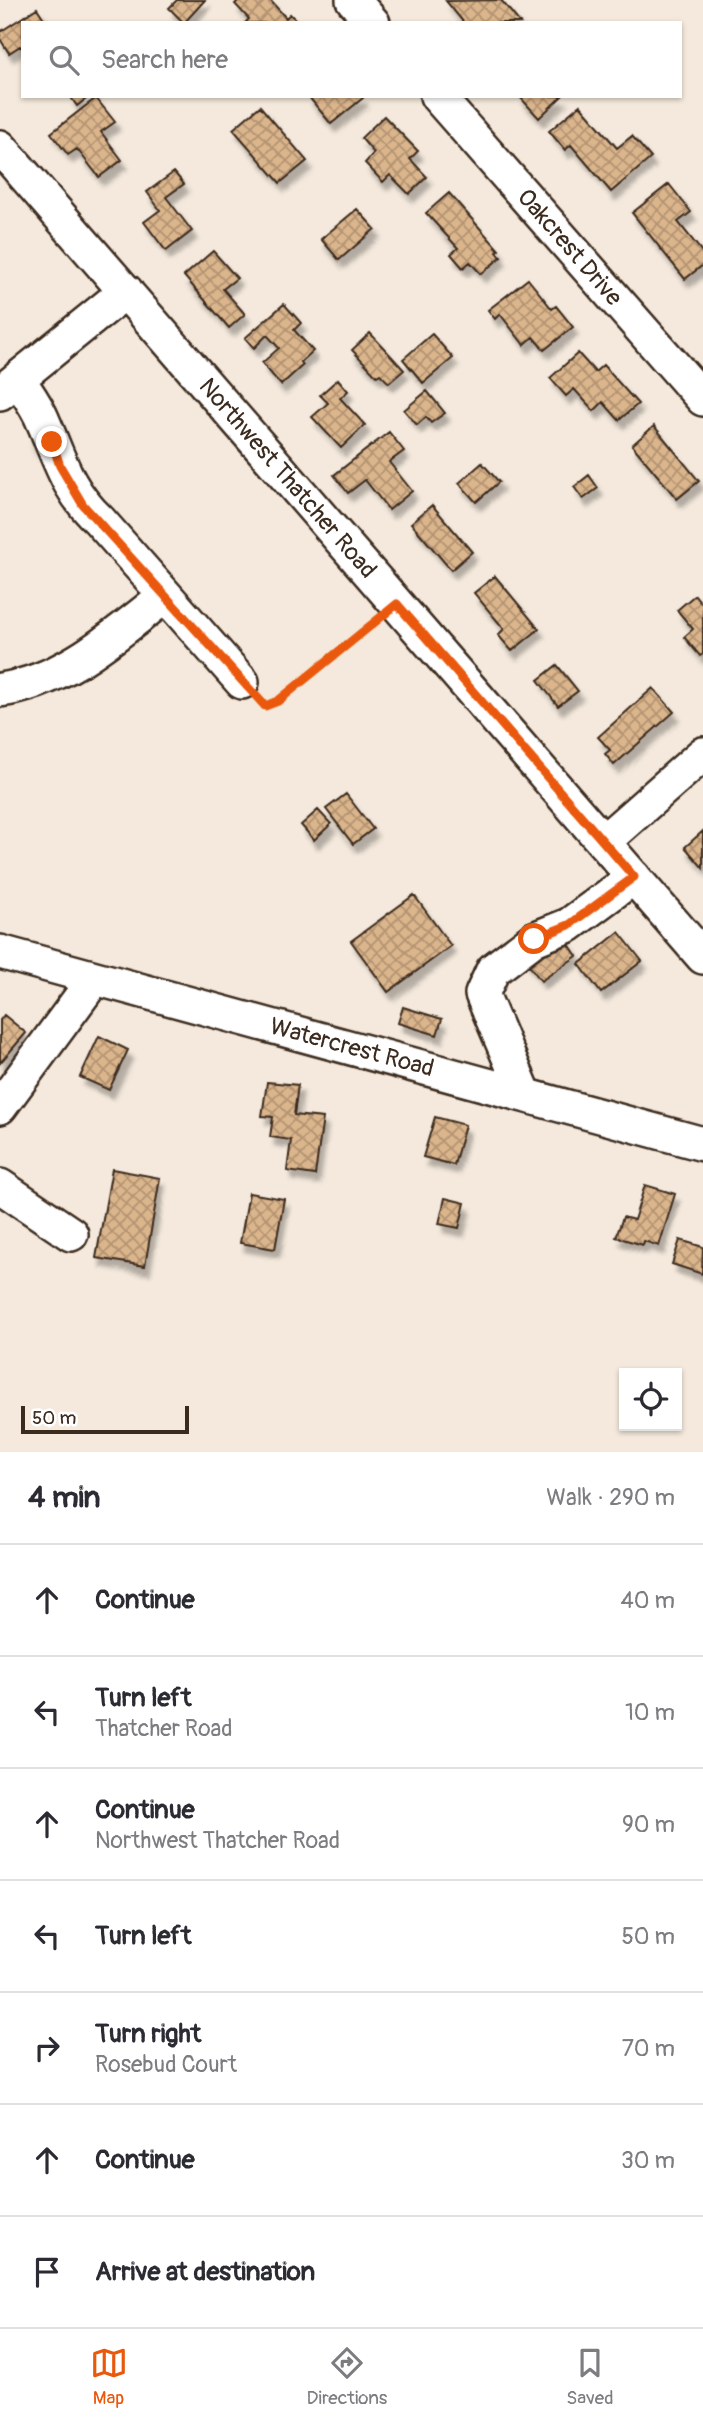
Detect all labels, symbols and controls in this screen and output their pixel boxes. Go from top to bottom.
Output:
search box [21,21,682,98]
icon: search [45,41,83,79]
text: Search here [101,44,228,76]
street label: Oakcrest Drive [511,183,628,312]
street label: Northwest Thatcher Road [193,372,382,584]
route end [36,426,67,457]
route start [518,923,549,954]
street label: Watercrest Road [267,1012,437,1083]
map controls [619,1368,682,1431]
button: locate [619,1368,682,1431]
scale bar [21,1403,189,1435]
text: 50 m [32,1406,76,1430]
text: 4 min [28,1479,101,1516]
text: Walk · 290 m [546,1483,675,1512]
icon: ahead [28,1581,66,1619]
text: Continue [95,1584,195,1616]
text: 40 m [621,1586,675,1615]
text: Turn left [95,1682,191,1714]
icon: left [28,1693,66,1731]
text: 10 m [625,1698,675,1727]
text: Thatcher Road [95,1714,232,1743]
text: Continue [95,1794,195,1826]
icon: ahead [28,1805,66,1843]
text: 90 m [622,1810,675,1839]
text: Northwest Thatcher Road [95,1826,340,1855]
icon: left [28,1917,66,1955]
text: Turn left [95,1920,191,1952]
text: 50 m [621,1922,675,1951]
text: Turn right [95,2018,201,2050]
icon: right [28,2029,66,2067]
text: 70 m [622,2034,675,2063]
text: Rosebud Court [95,2050,237,2079]
icon: ahead [28,2141,66,2179]
text: Continue [95,2144,195,2176]
text: 30 m [621,2146,675,2175]
icon: arrive [28,2253,66,2291]
text: Arrive at destination [95,2256,315,2288]
tab: Map [90,2344,128,2410]
tab: Directions [307,2344,387,2410]
tab: Saved [566,2344,613,2410]

